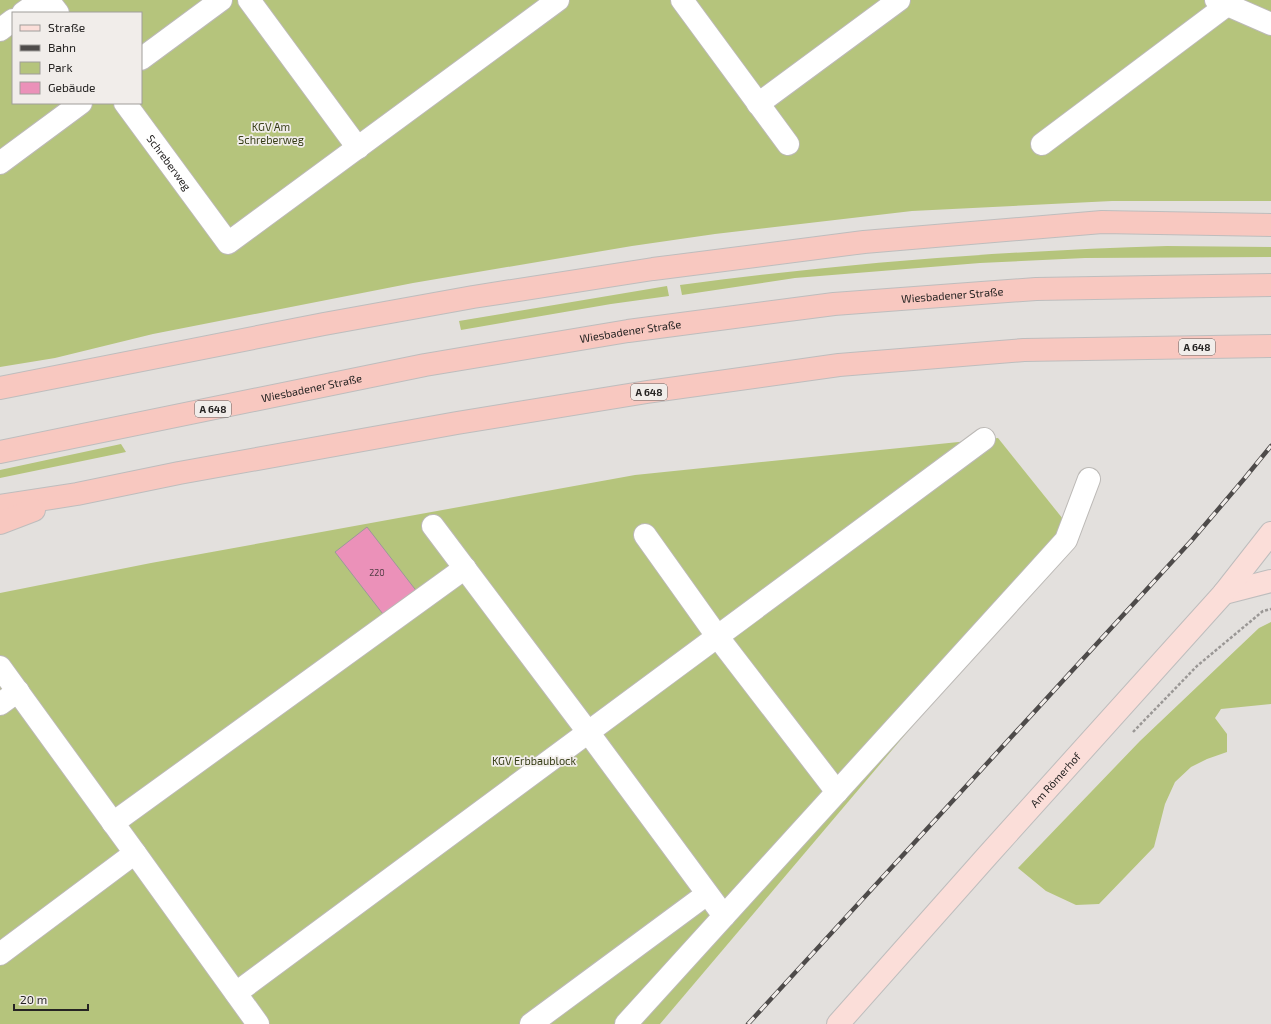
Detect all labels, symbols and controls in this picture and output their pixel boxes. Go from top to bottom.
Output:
legend [12,12,142,104]
text: Straße [48,20,85,34]
text: Bahn [48,40,76,54]
text: Park [48,60,73,74]
text: Gebäude [48,80,96,94]
park label: KGV Am Schreberweg [238,120,304,146]
street label: Schreberweg [144,132,194,193]
street label: Wiesbadener Straße [901,284,1004,305]
street label: Wiesbadener Straße [579,317,682,345]
road number: A 648 [1179,339,1215,355]
street label: Wiesbadener Straße [260,371,363,404]
road number: A 648 [631,384,667,400]
road number: A 648 [195,401,231,417]
house number: 220 [369,567,385,578]
street label: Am Römerhof [1027,749,1084,809]
park label: KGV Erbbaublock [492,754,577,767]
scale bar [14,986,88,1012]
text: 20 m [20,992,47,1006]

